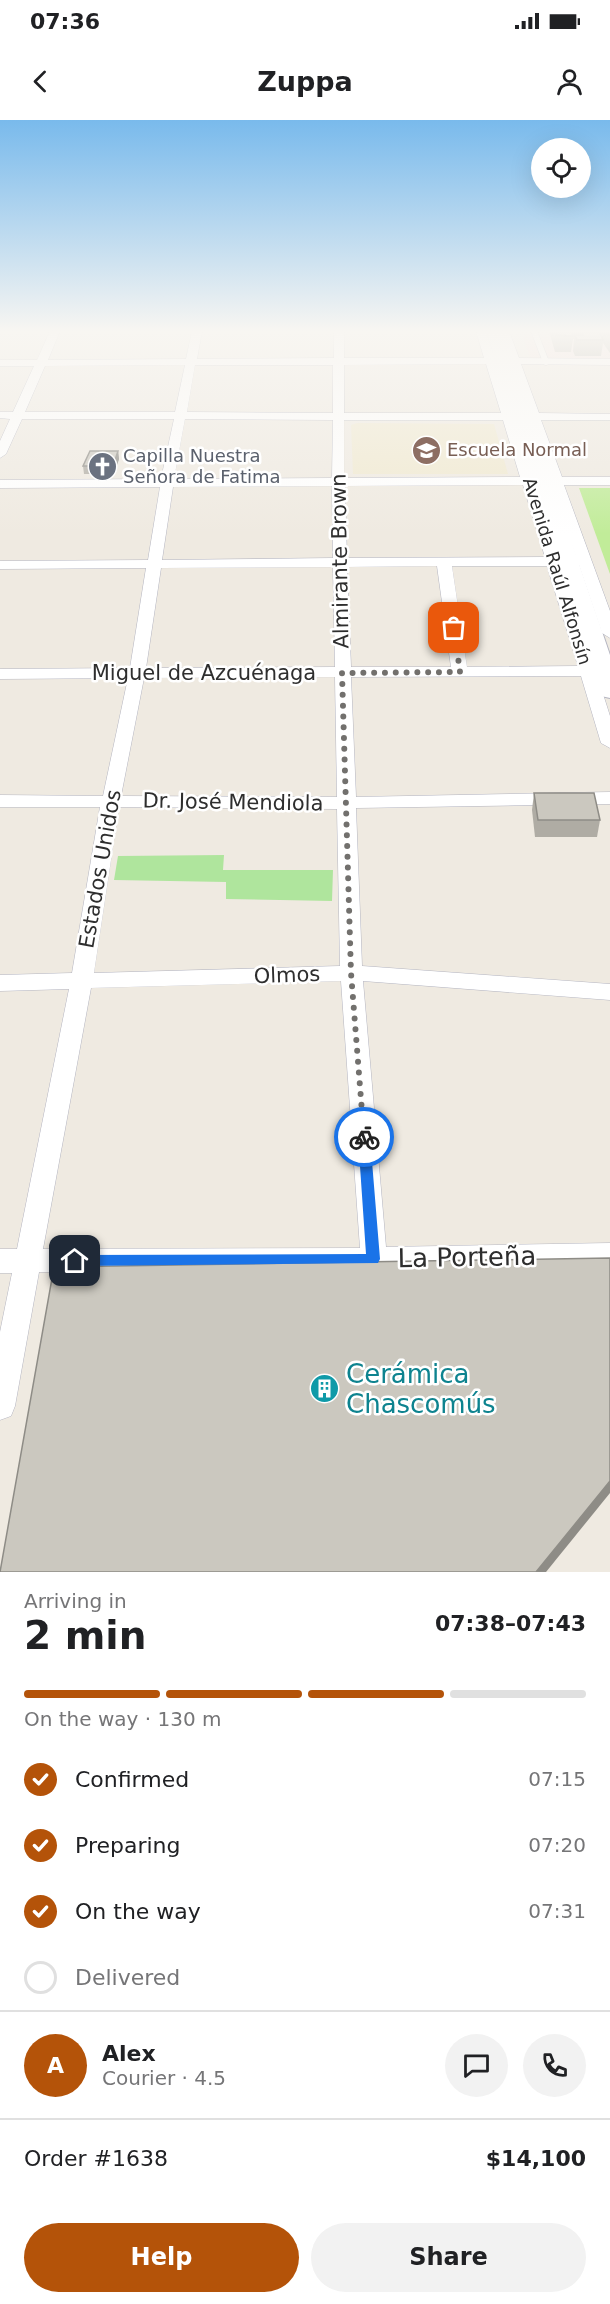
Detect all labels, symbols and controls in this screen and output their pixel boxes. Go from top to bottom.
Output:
text: 07:36 [30,9,100,34]
icon: back [24,65,57,98]
icon: person [553,65,586,98]
text: Zuppa [257,66,353,97]
map controls [531,138,591,198]
button: locate [531,138,591,198]
school or university icon: Escuela Normal [410,434,442,466]
place label: Escuela Normal [447,439,587,460]
place label: Capilla Nuestra Señora de Fatima [123,445,281,487]
church icon: Capilla Nuestra Señora de Fatima [86,450,118,482]
street label: Almirante Brown [326,473,354,649]
street label: Avenida Raúl Alfonsín [519,475,596,667]
pin [428,602,479,653]
icon: bag [437,611,470,644]
street label: Miguel de Azcuénaga [92,661,316,685]
street label: Estados Unidos [74,788,126,950]
street label: Dr. José Mendiola [142,788,324,816]
street label: Olmos [253,962,321,988]
courier [334,1107,394,1167]
icon: bike [348,1121,381,1154]
pin [49,1235,100,1286]
street label: La Porteña [397,1241,537,1273]
icon: home [58,1244,91,1277]
place label: Cerámica Chascomús [346,1359,496,1419]
building icon: Cerámica Chascomús [309,1373,341,1405]
text: Arriving in [24,1589,127,1613]
text: 07:38–07:43 [435,1611,586,1636]
text: 2 min [24,1613,146,1658]
text: On the way · 130 m [24,1707,222,1731]
icon: check [24,1763,57,1796]
text: Confirmed [75,1767,189,1792]
text: 07:15 [528,1767,586,1791]
icon: check [24,1829,57,1862]
text: Preparing [75,1833,181,1858]
text: 07:20 [528,1833,586,1857]
icon: check [24,1895,57,1928]
text: On the way [75,1899,201,1924]
text: 07:31 [528,1899,586,1923]
text: Delivered [75,1965,180,1990]
button: chat [445,2034,508,2097]
button: phone [523,2034,586,2097]
text: Alex [102,2041,156,2066]
text: A [47,2053,64,2078]
text: Courier · 4.5 [102,2066,226,2090]
text: Order #1638 [24,2146,168,2171]
text: $14,100 [486,2146,586,2171]
button: Help [24,2223,299,2292]
button: Share [311,2223,586,2292]

